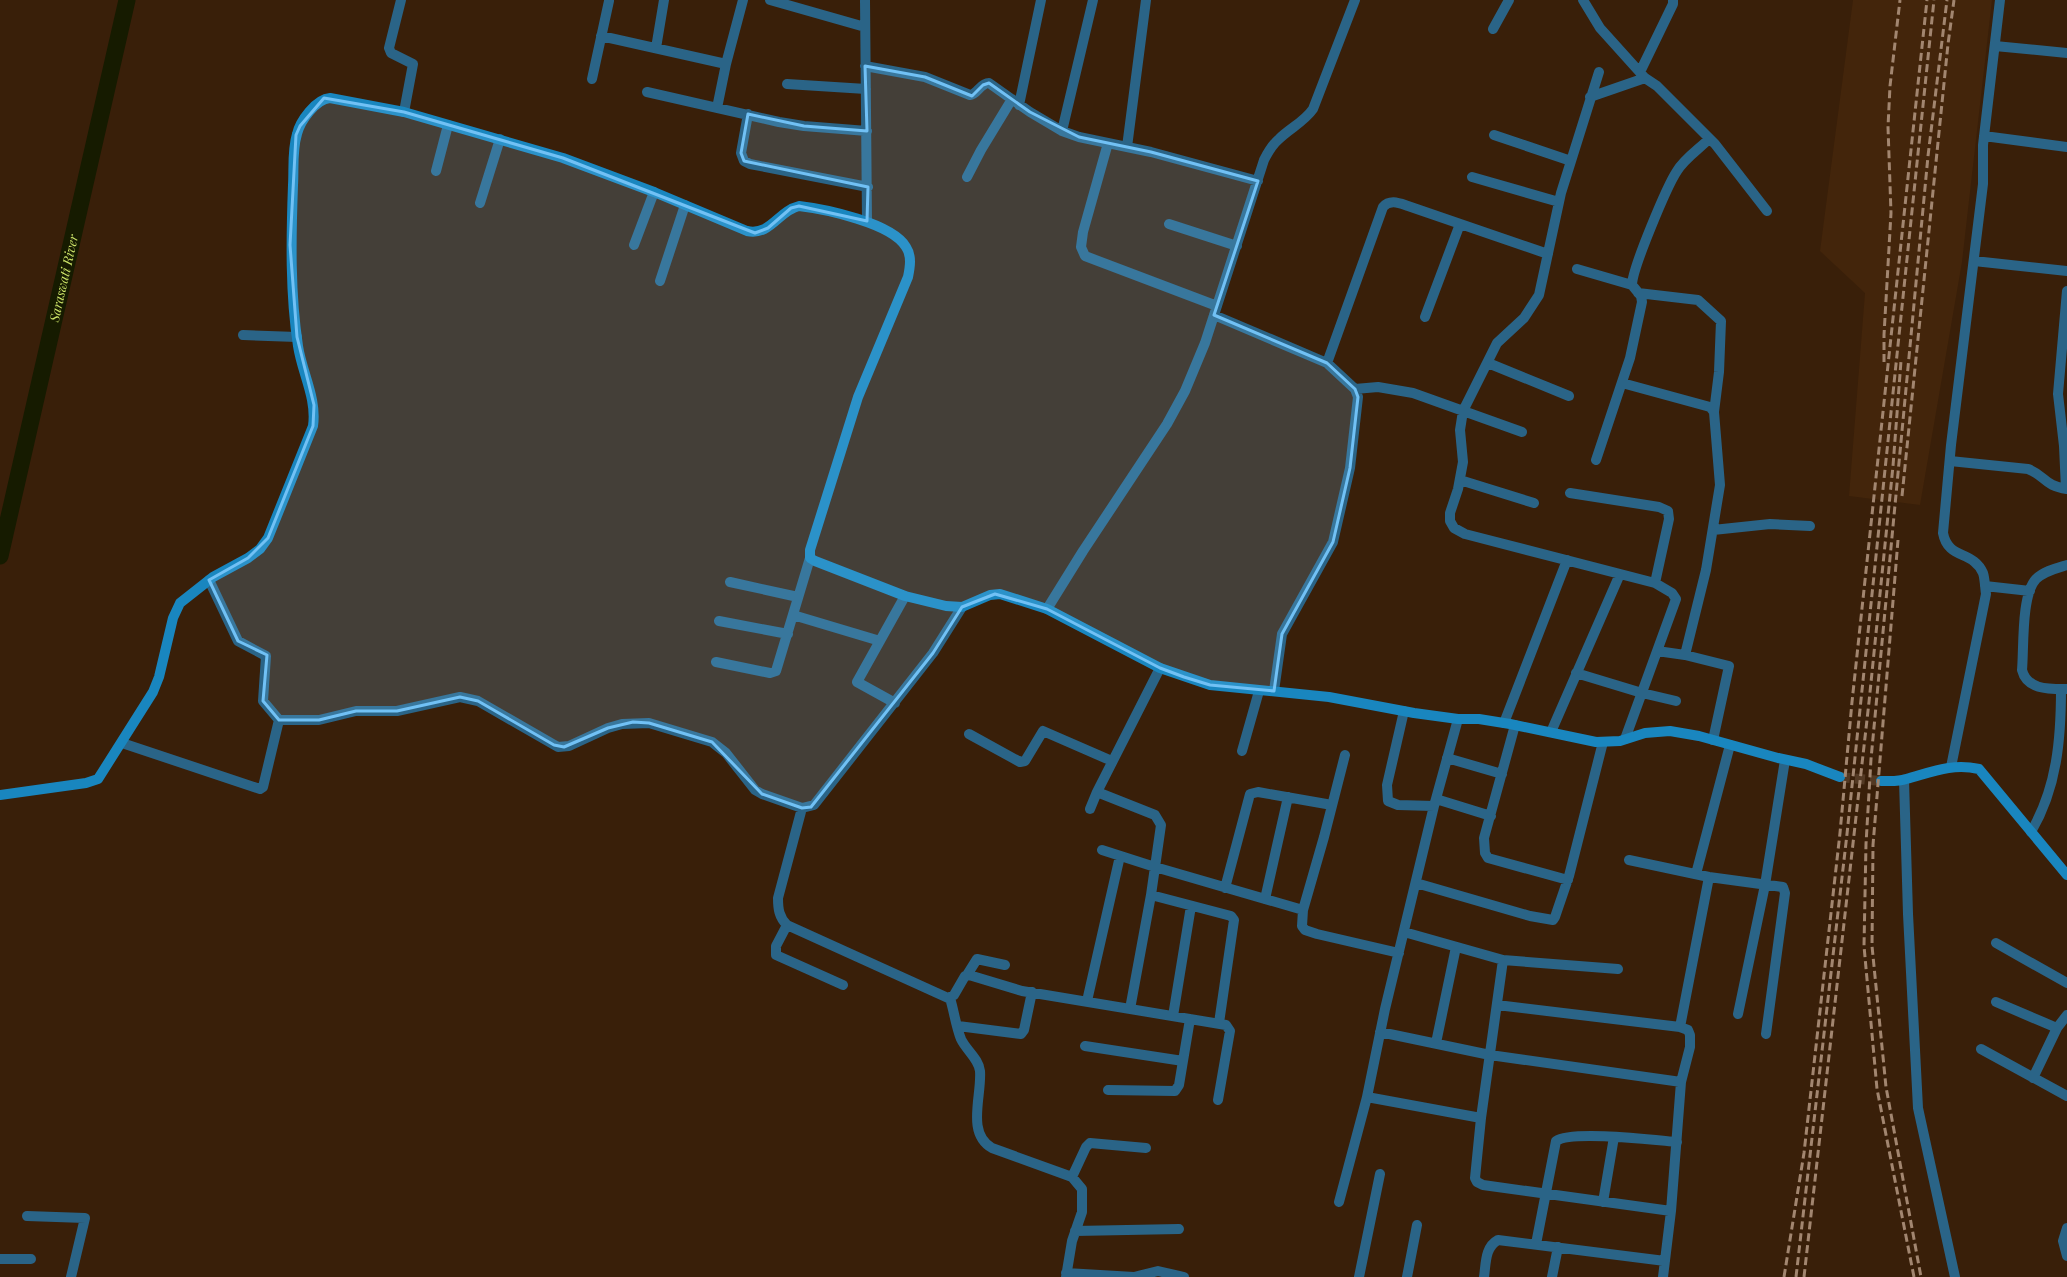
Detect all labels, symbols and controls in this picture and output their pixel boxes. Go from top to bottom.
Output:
water label: Saraswati River [45,232,81,324]

